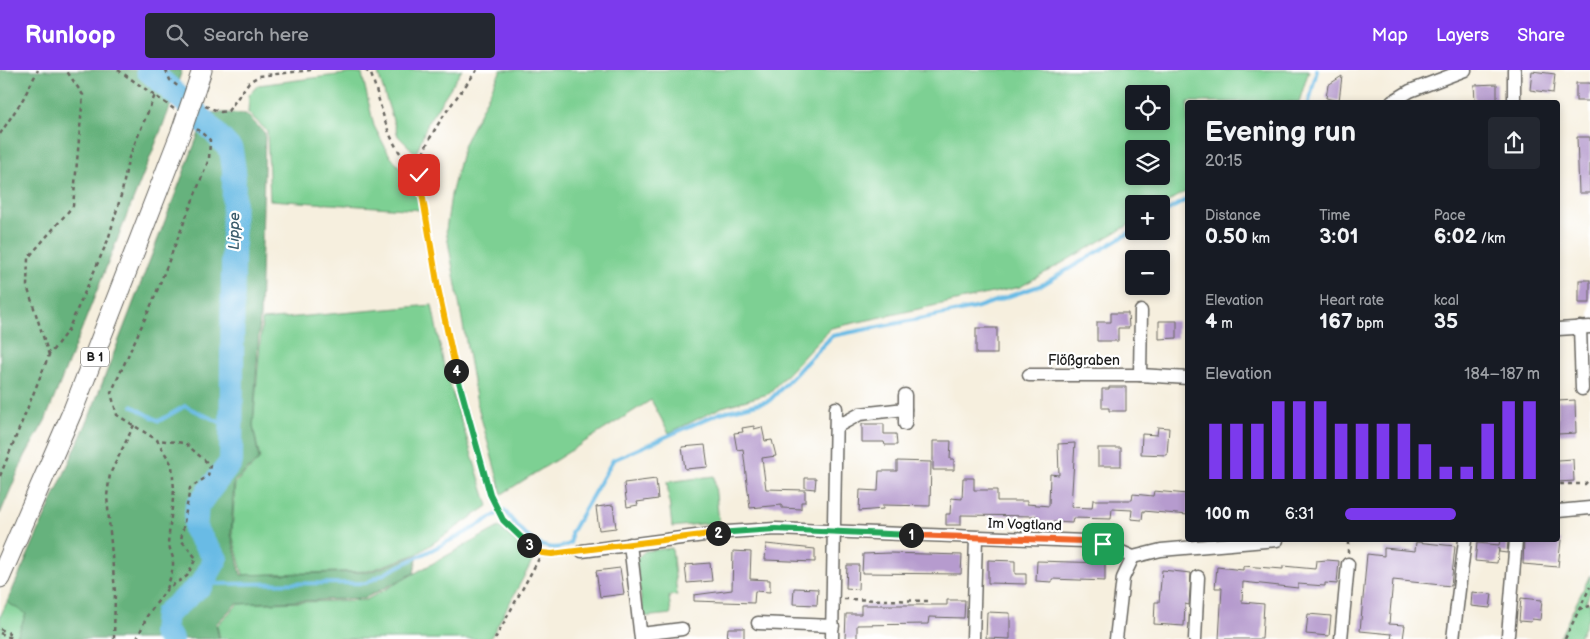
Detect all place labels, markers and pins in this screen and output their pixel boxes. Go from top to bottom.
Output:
pin [398,154,440,196]
pin: 4 [444,358,468,384]
pin: 2 [706,520,730,546]
pin: 1 [898,522,924,548]
pin [1082,523,1124,565]
pin: 3 [516,532,542,558]

